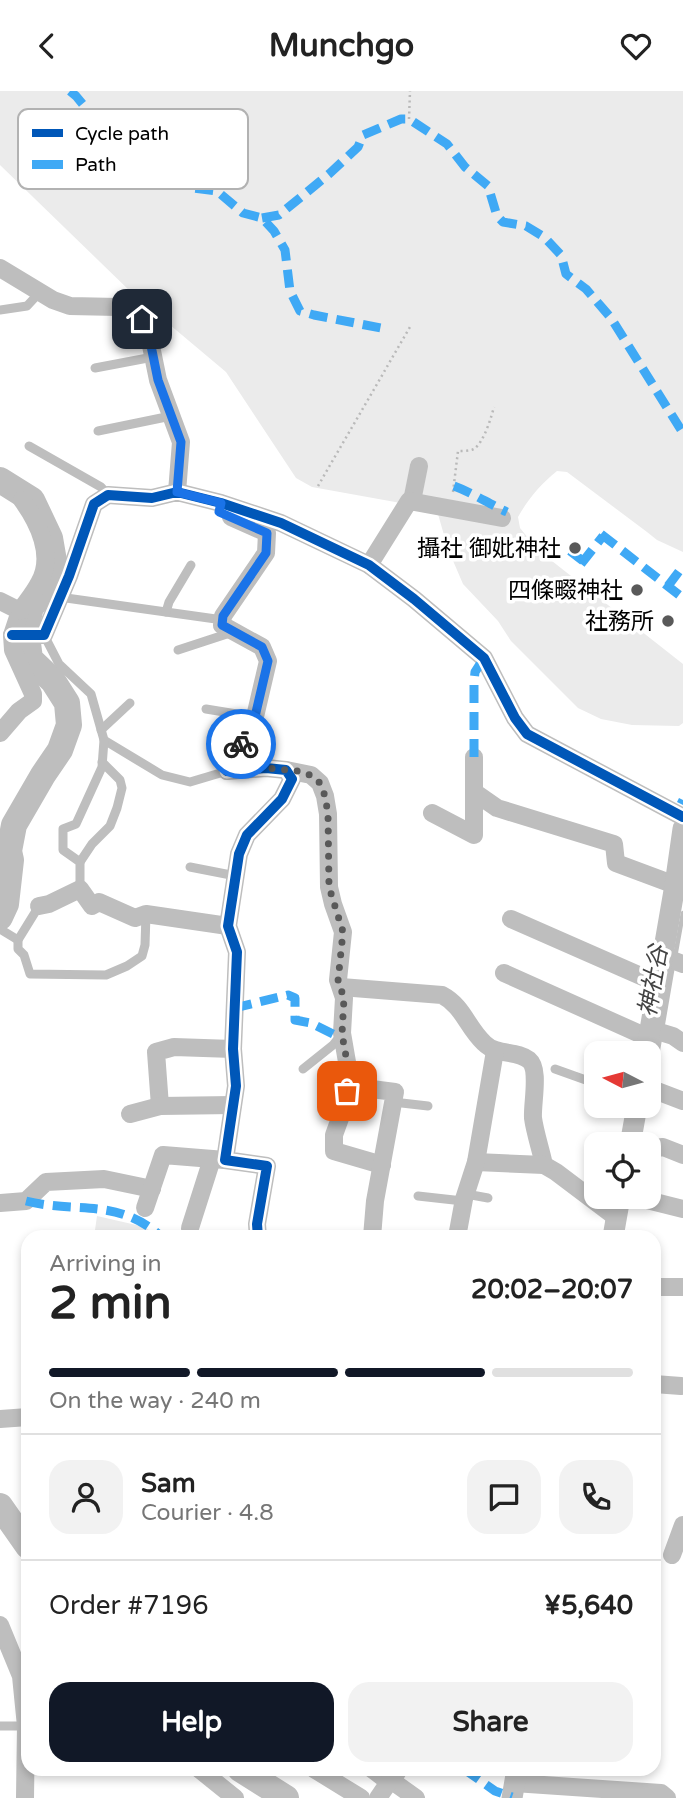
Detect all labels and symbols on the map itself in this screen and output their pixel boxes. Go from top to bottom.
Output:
legend [18,109,248,189]
text: Cycle path [75,123,169,145]
text: Path [75,154,117,176]
pin [112,289,172,349]
place label: 攝社 御妣神社 [417,535,561,563]
marker: 攝社 御妣神社 [567,540,583,556]
place label: 四條畷神社 [508,577,623,605]
marker: 四條畷神社 [629,582,645,598]
place label: 社務所 [585,608,654,636]
marker: 社務所 [660,613,676,629]
courier [206,709,276,779]
water label: 神社谷 [633,941,674,1019]
north arrow [584,1041,662,1118]
pin [317,1061,377,1121]

